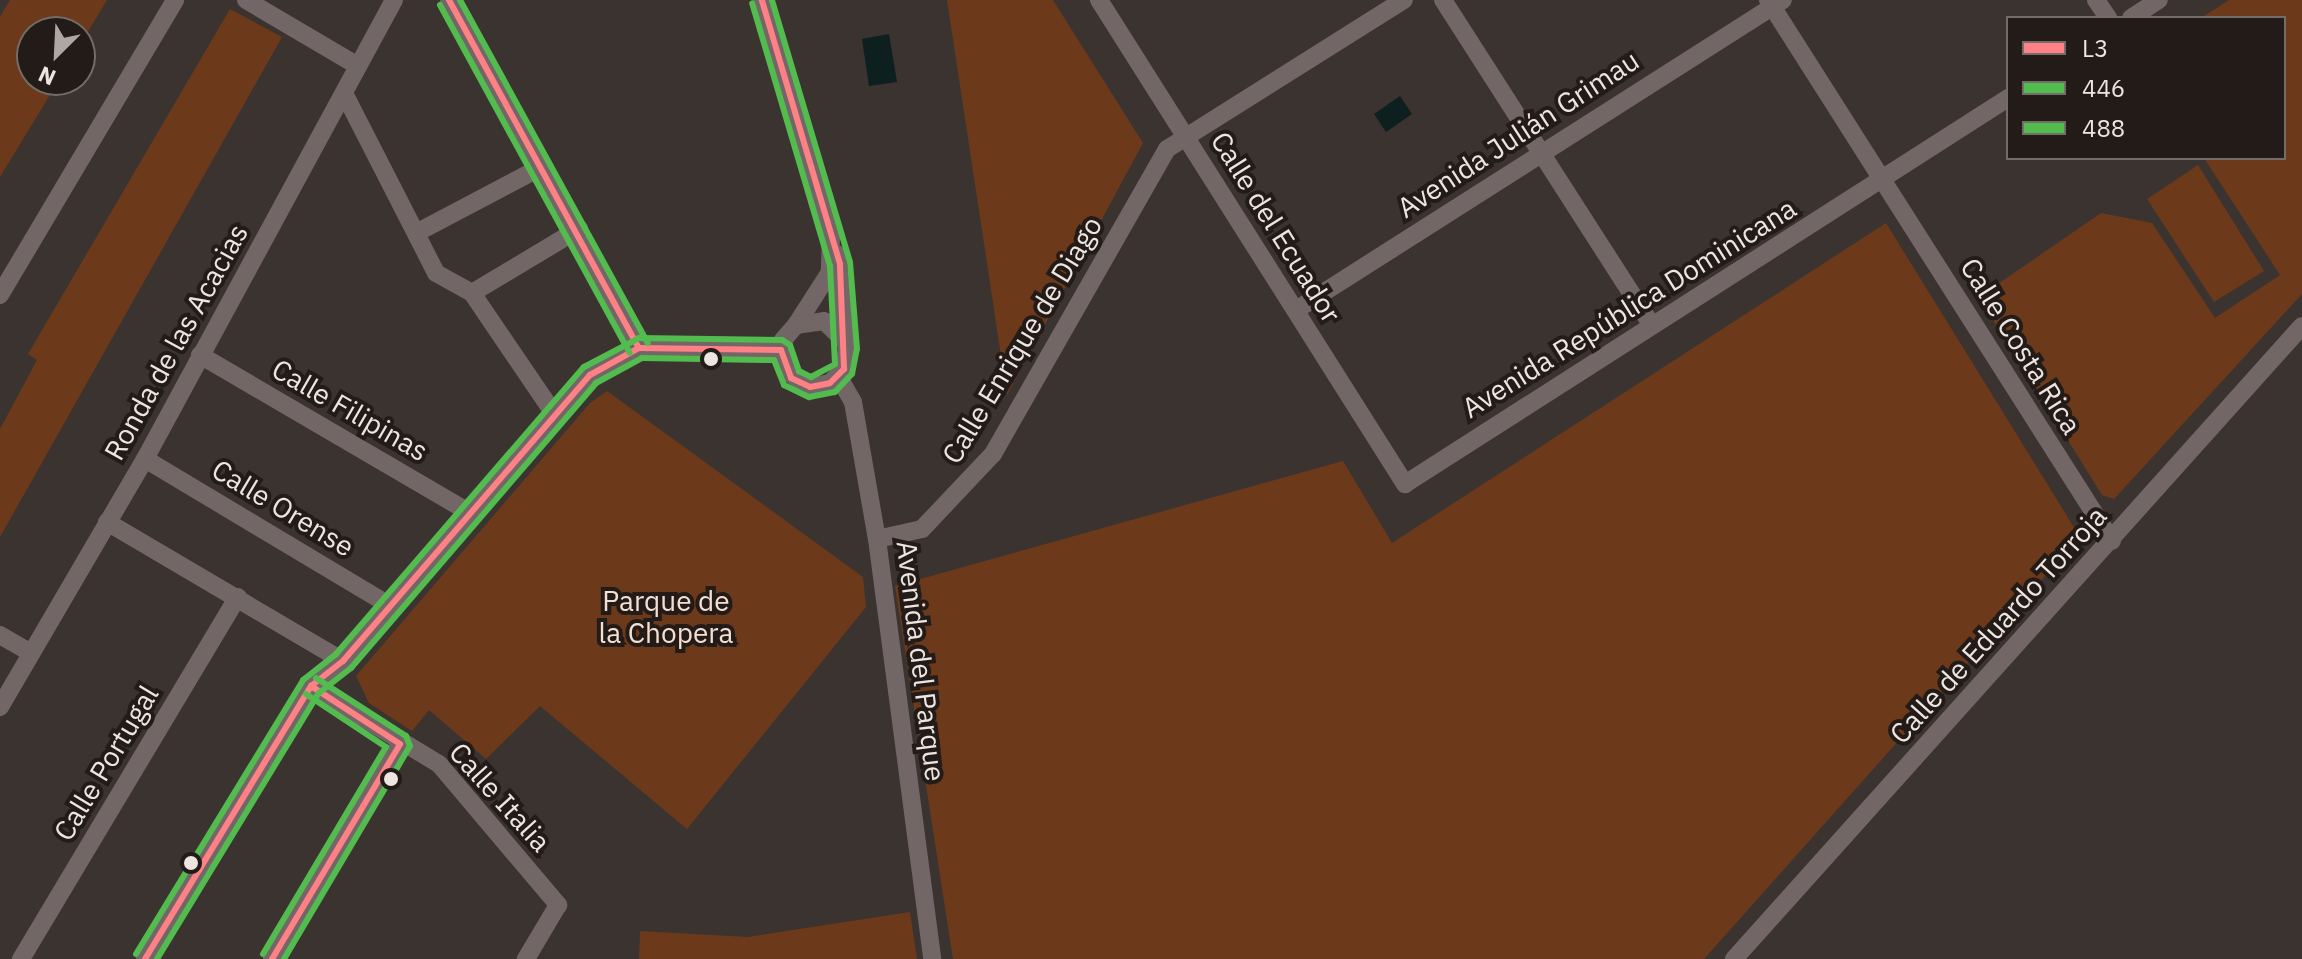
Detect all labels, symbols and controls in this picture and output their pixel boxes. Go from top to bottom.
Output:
north arrow [16,16,96,96]
legend [2006,16,2286,160]
text: L3 [2082,32,2108,64]
street label: Avenida Julián Grimau [1391,43,1645,225]
text: N [34,60,60,93]
text: 446 [2082,72,2125,104]
text: 488 [2082,112,2125,144]
street label: Calle del Ecuador [1204,125,1348,329]
street label: Avenida República Dominicana [1456,191,1802,425]
street label: Calle Enrique de Diago [935,210,1109,470]
street label: Ronda de las Acacias [97,218,255,466]
street label: Calle Costa Rica [1953,252,2089,440]
unlabelled marker [703,351,719,367]
street label: Calle Filipinas [266,352,434,468]
street label: Calle Orense [206,452,360,564]
street label: Calle de Eduardo Torroja [1883,500,2113,750]
street label: Avenida del Parque [890,539,952,783]
park label: Parque de la Chopera [599,584,733,650]
street label: Calle Portugal [47,679,165,847]
street label: Calle Italia [442,736,558,858]
unlabelled marker [383,771,399,787]
unlabelled marker [183,855,199,871]

